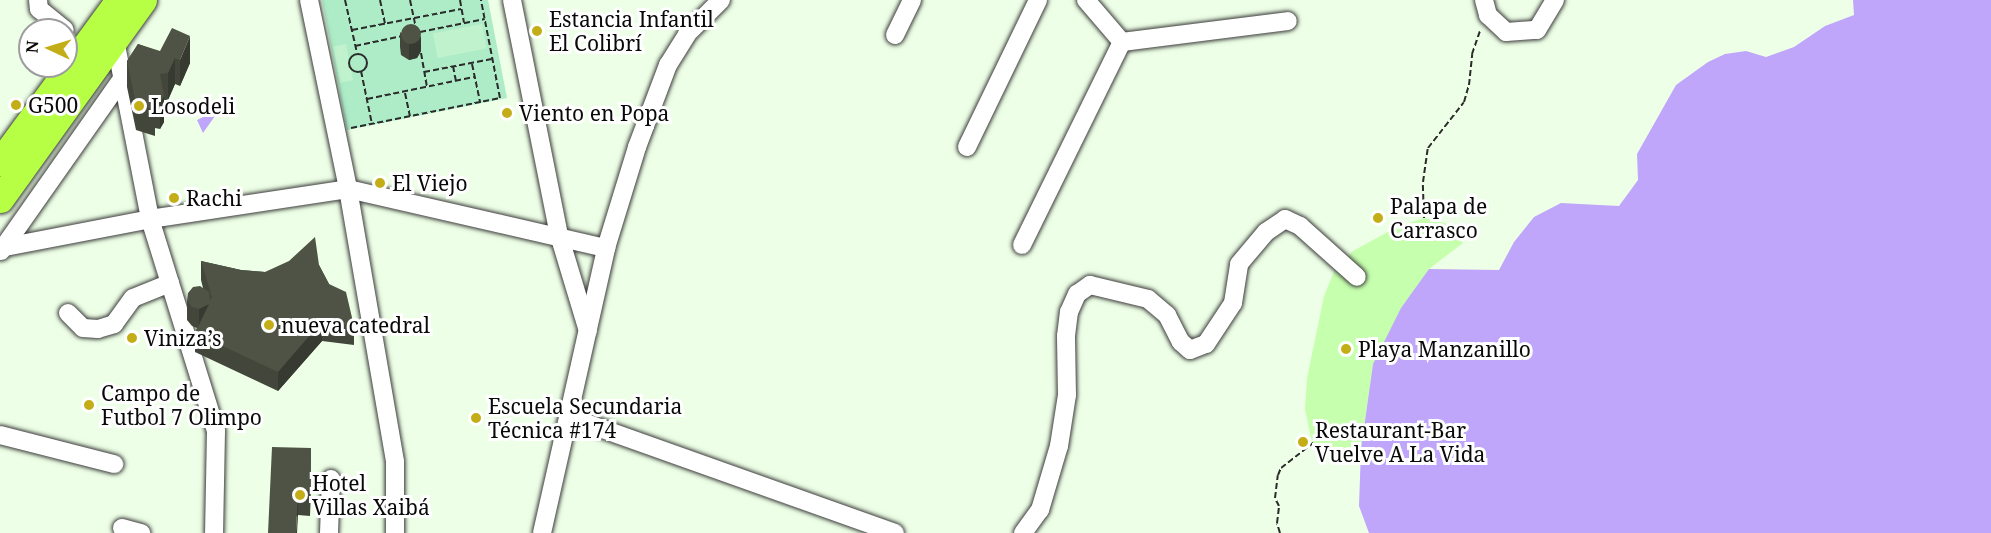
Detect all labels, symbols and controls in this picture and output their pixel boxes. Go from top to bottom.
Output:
place label: Estancia Infantil El Colibrí [549,6,714,56]
north arrow [18,18,78,78]
marker: Estancia Infantil El Colibrí [530,24,544,38]
text: N [21,40,43,54]
place label: G500 [28,92,78,118]
place label: Losodeli [151,93,235,119]
marker: G500 [9,98,23,112]
marker: Losodeli [132,99,146,113]
place label: Viento en Popa [519,100,669,126]
marker: Viento en Popa [500,106,514,120]
place label: El Viejo [392,170,468,196]
marker: El Viejo [373,176,387,190]
place label: Rachi [186,185,242,211]
marker: Rachi [167,191,181,205]
place label: Palapa de Carrasco [1390,193,1487,243]
marker: Palapa de Carrasco [1371,211,1385,225]
place label: nueva catedral [281,312,430,338]
marker: nueva catedral [262,318,276,332]
place label: Viniza’s [144,325,221,351]
marker: Viniza’s [125,331,139,345]
place label: Playa Manzanillo [1358,336,1531,362]
marker: Playa Manzanillo [1339,342,1353,356]
place label: Campo de Futbol 7 Olimpo [101,380,262,430]
place label: Escuela Secundaria Técnica #174 [488,393,682,443]
marker: Campo de Futbol 7 Olimpo [82,398,96,412]
marker: Escuela Secundaria Técnica #174 [469,411,483,425]
place label: Restaurant-Bar Vuelve A La Vida [1315,417,1485,467]
marker: Restaurant-Bar Vuelve A La Vida [1296,435,1310,449]
place label: Hotel Villas Xaibá [312,470,430,520]
marker: Hotel Villas Xaibá [293,488,307,502]

